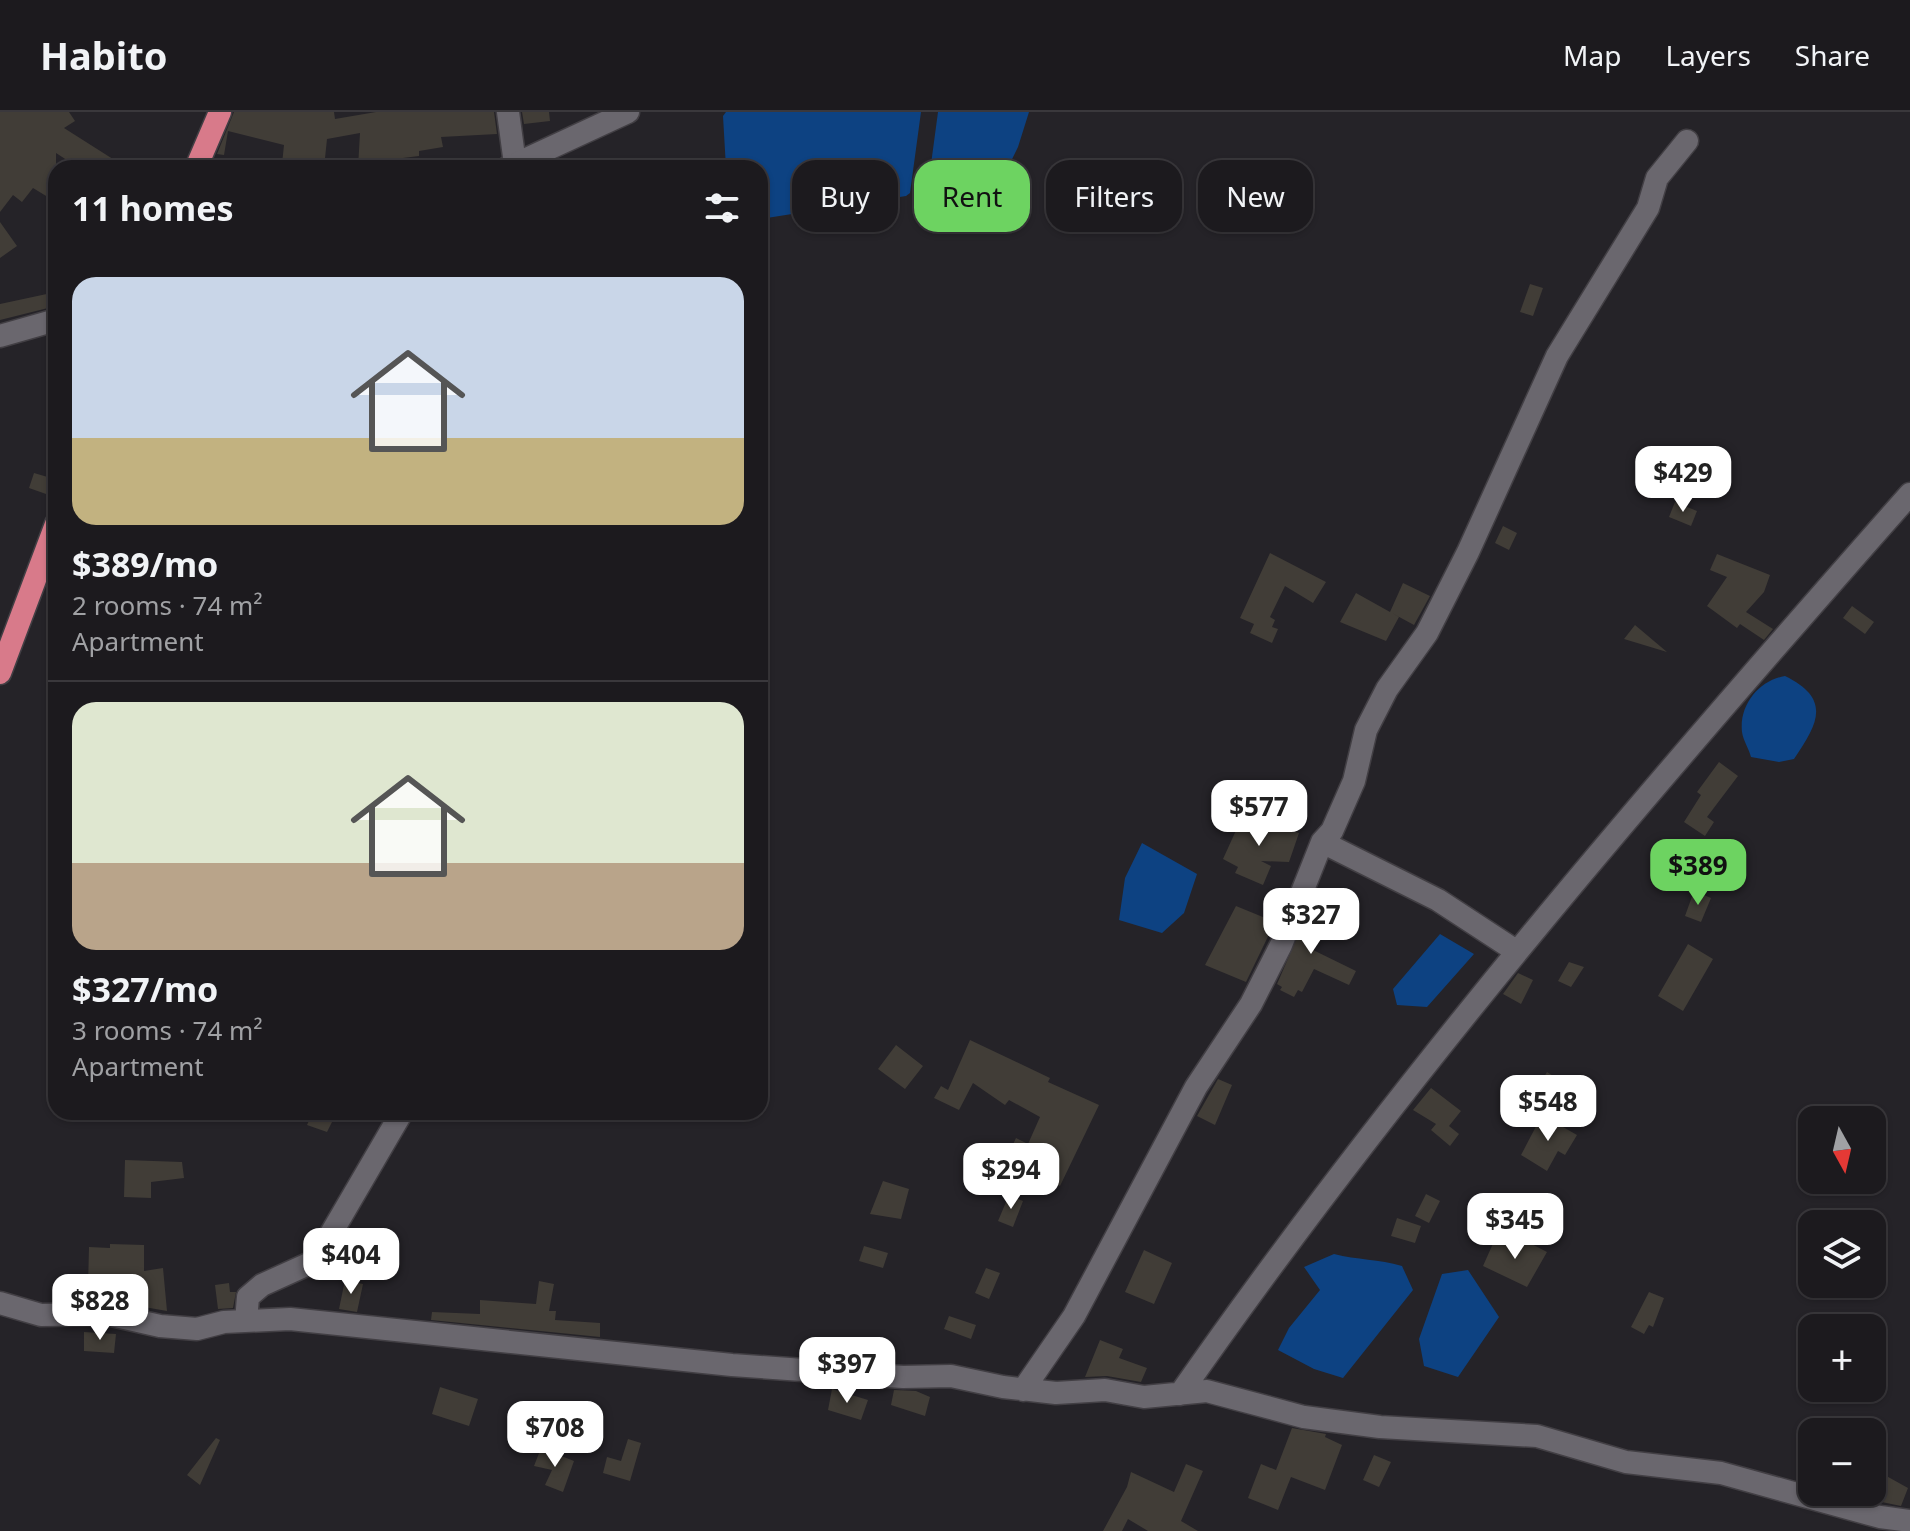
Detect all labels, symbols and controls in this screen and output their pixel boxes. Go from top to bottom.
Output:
text: Habito [40,29,167,81]
text: Map [1563,36,1621,74]
text: Layers [1665,36,1751,74]
text: Share [1795,36,1870,74]
chip: Buy [792,160,898,232]
chip: Rent [914,160,1030,232]
chip: Filters [1046,160,1182,232]
chip: New [1198,160,1313,232]
text: 11 homes [72,185,234,231]
icon: filters [700,186,744,230]
icon: home [336,329,480,473]
pin: $429 [1636,446,1730,514]
text: $429 [1653,454,1713,490]
text: $389/mo [72,541,218,587]
text: 2 rooms · 74 m² [72,587,262,623]
text: Apartment [72,623,204,659]
icon: home [336,754,480,898]
pin: $577 [1212,780,1306,848]
text: $577 [1229,788,1289,824]
pin: $389 [1651,839,1745,907]
text: $389 [1668,847,1728,883]
pin: $327 [1264,888,1358,956]
text: $327 [1281,896,1341,932]
text: $327/mo [72,966,218,1012]
text: 3 rooms · 74 m² [72,1012,262,1048]
text: Apartment [72,1048,204,1084]
pin: $548 [1501,1075,1595,1143]
text: $548 [1518,1083,1578,1119]
north arrow [1798,1106,1886,1194]
map controls [1798,1106,1886,1506]
pin: $294 [964,1143,1058,1211]
text: $294 [981,1151,1041,1187]
pin: $345 [1468,1193,1562,1261]
text: $345 [1485,1201,1545,1237]
button: layers [1798,1210,1886,1298]
pin: $404 [304,1228,398,1296]
text: $404 [321,1236,381,1272]
pin: $828 [53,1274,147,1342]
text: $828 [70,1282,130,1318]
button: + [1798,1314,1886,1402]
pin: $397 [800,1337,894,1405]
text: $397 [817,1345,877,1381]
pin: $708 [508,1401,602,1469]
text: $708 [525,1409,585,1445]
button: − [1798,1418,1886,1506]

